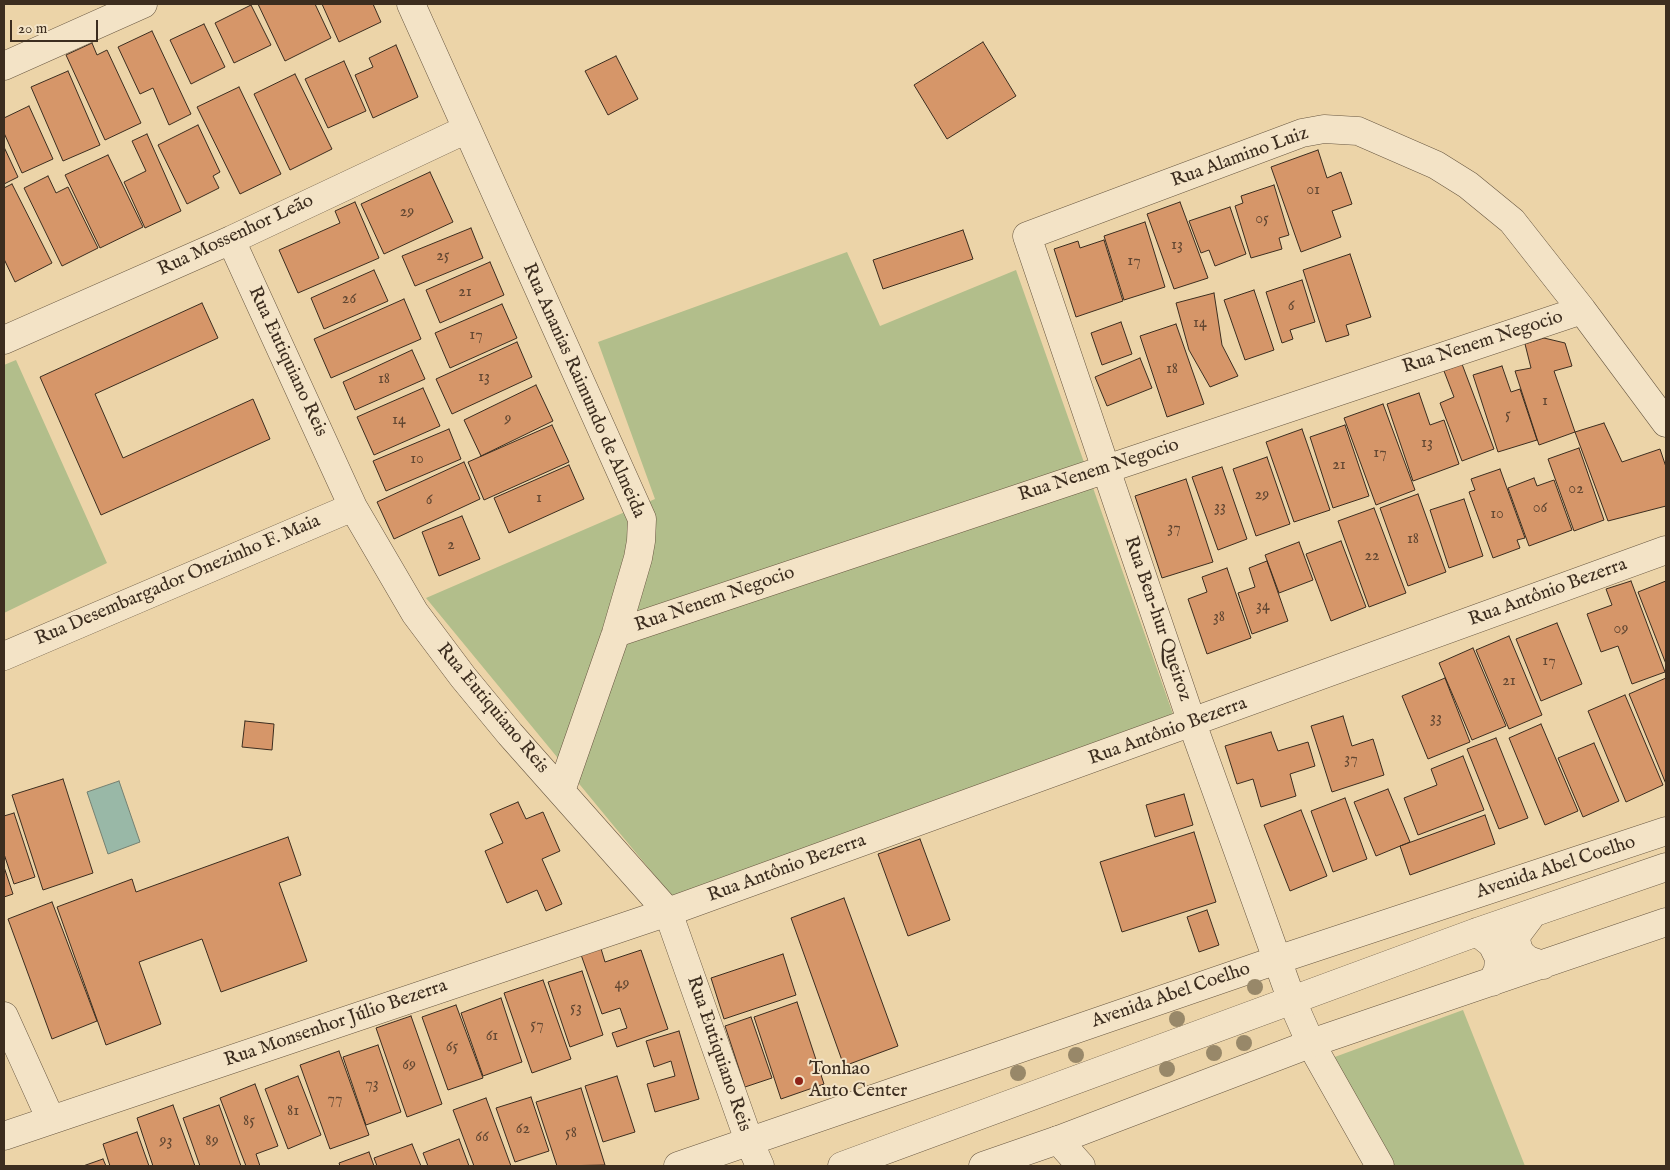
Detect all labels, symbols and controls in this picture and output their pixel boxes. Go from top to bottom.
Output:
scale bar [12,10,100,42]
text: 20 m [18,19,47,38]
street label: Rua Alamino Luiz [1168,123,1312,193]
house number: 01 [1306,181,1320,201]
street label: Rua Mossenhor Leão [155,190,317,282]
house number: 29 [400,203,414,223]
house number: 05 [1255,210,1269,230]
house number: 13 [1171,236,1183,256]
house number: 25 [436,247,450,267]
house number: 17 [1127,252,1141,272]
street label: Rua Ananias Raimundo de Almeida [516,260,650,522]
street label: Rua Eutiquiano Reis [242,283,332,441]
house number: 21 [458,283,472,303]
house number: 26 [342,290,356,310]
house number: 6 [1288,297,1294,317]
street label: Rua Nenem Negocio [1400,306,1566,380]
house number: 14 [1193,314,1207,334]
house number: 17 [469,326,483,346]
house number: 18 [1166,360,1178,380]
house number: 13 [478,368,490,388]
house number: 18 [378,370,390,390]
house number: 1 [1542,392,1548,412]
house number: 5 [1505,406,1511,426]
house number: 9 [505,410,511,430]
house number: 14 [392,411,406,431]
street label: Rua Nenem Negocio [1016,434,1182,508]
house number: 13 [1421,434,1433,454]
house number: 17 [1373,444,1387,464]
house number: 10 [410,450,424,470]
house number: 21 [1332,456,1346,476]
house number: 02 [1568,480,1584,500]
house number: 29 [1255,486,1269,506]
house number: 1 [536,489,542,509]
house number: 6 [426,491,432,511]
house number: 33 [1214,498,1226,518]
house number: 06 [1533,499,1547,519]
house number: 10 [1490,505,1504,525]
street label: Rua Desembargador Onezinho F. Maia [32,510,324,652]
house number: 37 [1167,519,1181,539]
house number: 18 [1407,530,1419,550]
street label: Rua Ben-hur Queiroz [1118,533,1196,705]
house number: 2 [447,536,455,556]
house number: 22 [1364,547,1380,567]
street label: Rua Antônio Bezerra [1466,554,1630,632]
street label: Rua Nenem Negocio [632,562,798,638]
house number: 34 [1256,597,1270,617]
house number: 38 [1213,608,1225,628]
house number: 09 [1614,620,1628,640]
street label: Rua Eutiquiano Reis [431,639,553,779]
house number: 17 [1542,652,1556,672]
house number: 21 [1502,672,1516,692]
street label: Rua Antônio Bezerra [1086,693,1250,771]
house number: 33 [1430,709,1442,729]
house number: 37 [1344,750,1358,770]
street label: Rua Antônio Bezerra [705,830,869,908]
street label: Avenida Abel Coelho [1473,831,1639,905]
street label: Avenida Abel Coelho [1089,958,1253,1034]
street label: Rua Eutiquiano Reis [681,973,755,1135]
street label: Rua Monsenhor Júlio Bezerra [222,975,450,1073]
house number: 49 [615,975,629,995]
house number: 53 [570,999,582,1019]
house number: 57 [530,1016,544,1036]
house number: 61 [486,1027,498,1047]
house number: 65 [446,1038,458,1058]
house number: 69 [402,1056,416,1076]
place label: Tonhao Auto Center [809,1059,907,1103]
house number: 73 [365,1075,379,1095]
marker: Tonhao Auto Center [793,1075,805,1087]
house number: 77 [328,1090,342,1110]
house number: 81 [287,1102,299,1122]
house number: 85 [243,1112,255,1132]
house number: 62 [516,1120,530,1140]
house number: 58 [565,1124,577,1144]
house number: 66 [475,1128,489,1148]
house number: 93 [160,1132,172,1152]
house number: 89 [205,1132,219,1152]

